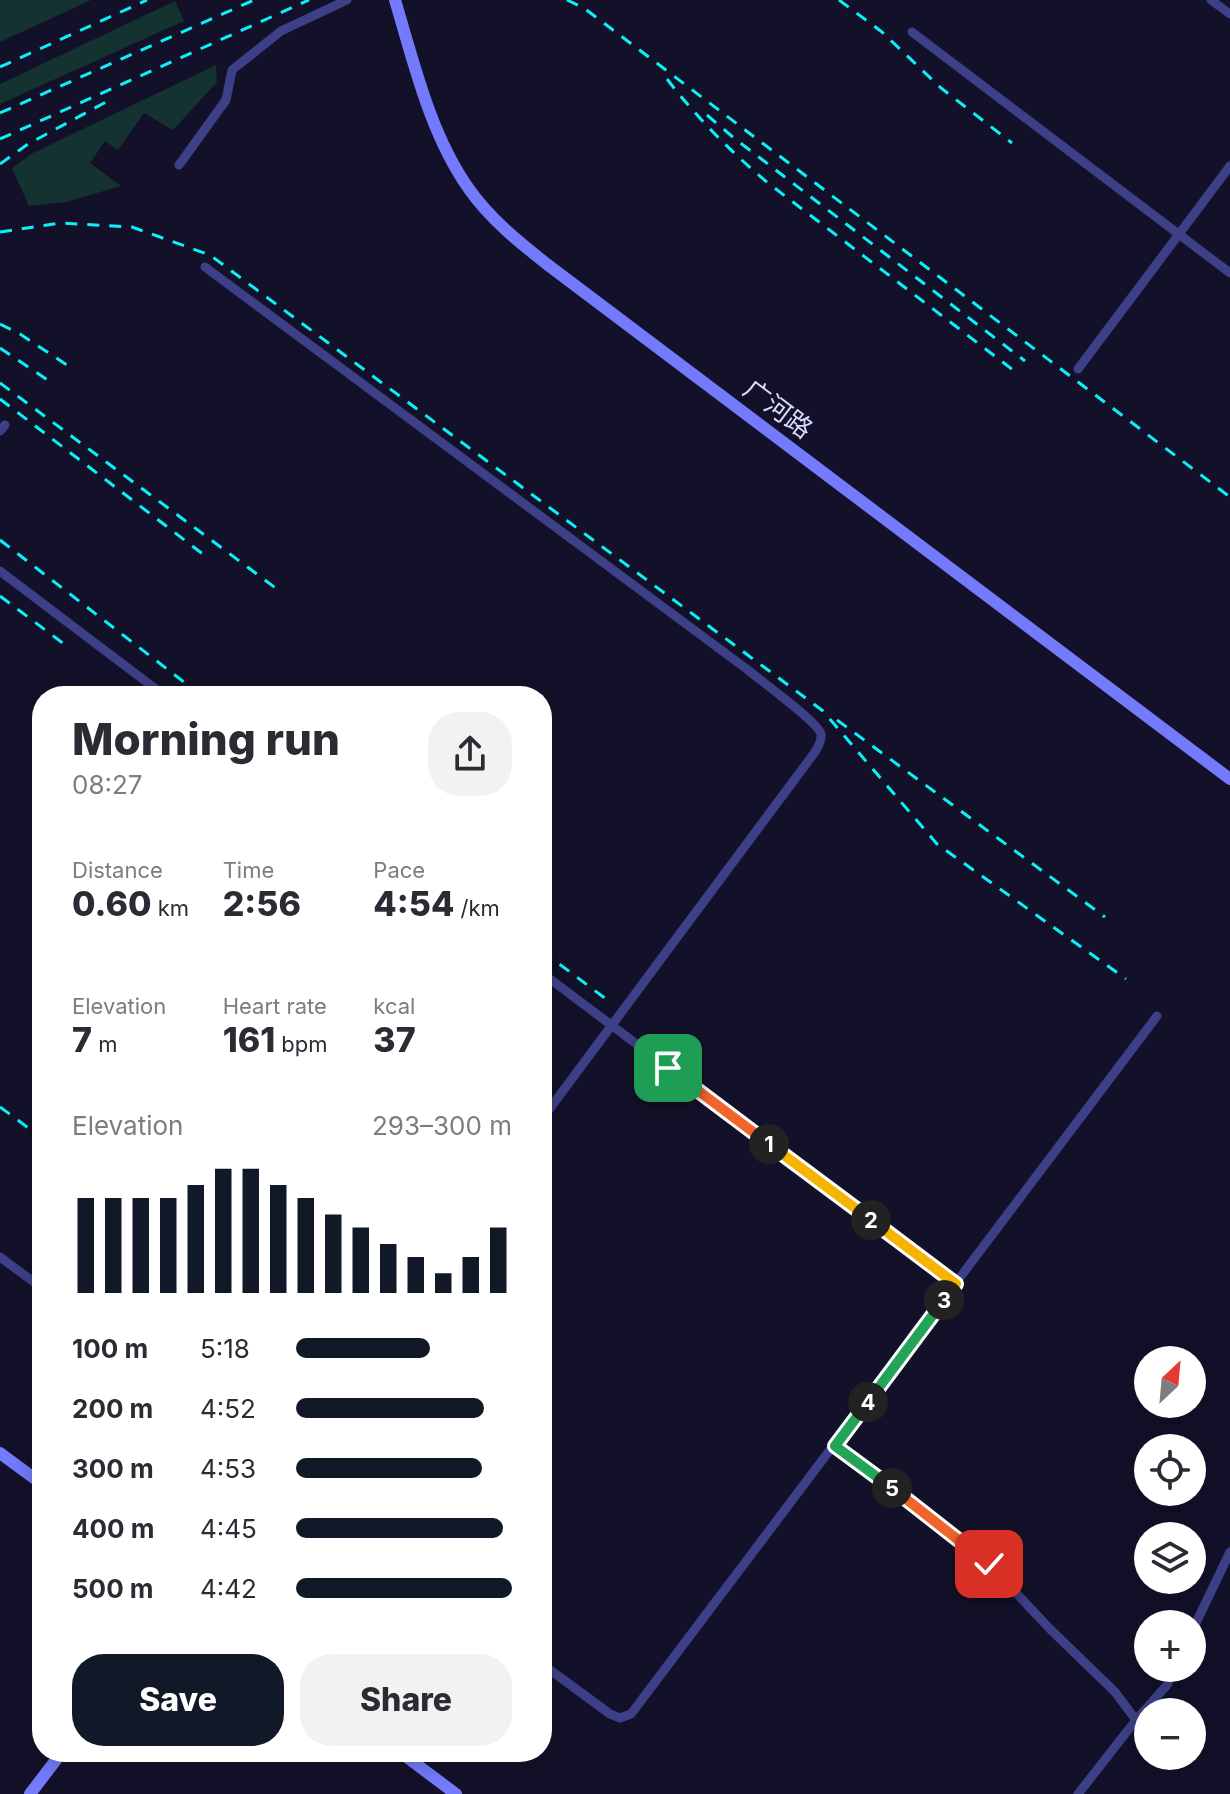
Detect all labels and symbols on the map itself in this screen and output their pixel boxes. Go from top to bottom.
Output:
street label: 广河路 [738,373,819,444]
pin [634,1034,702,1102]
pin: 1 [749,1124,789,1164]
pin: 2 [851,1200,891,1240]
pin: 3 [924,1280,964,1320]
north arrow [1134,1346,1206,1418]
pin: 4 [848,1382,888,1422]
pin: 5 [872,1468,912,1508]
pin [955,1530,1023,1598]

